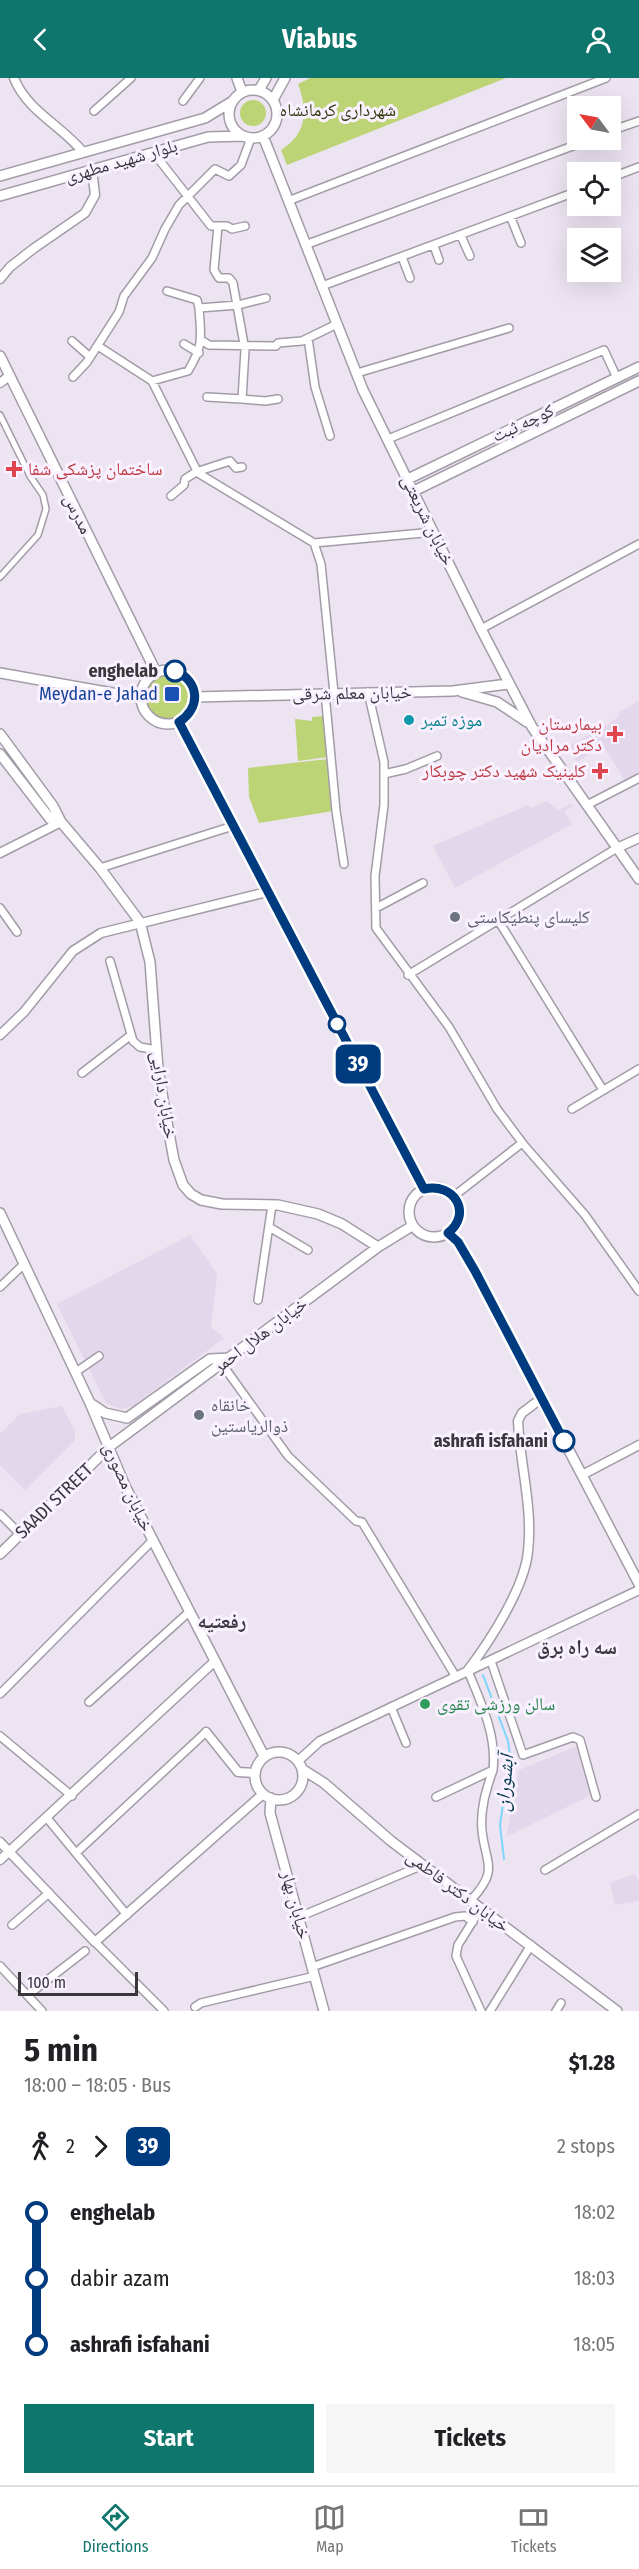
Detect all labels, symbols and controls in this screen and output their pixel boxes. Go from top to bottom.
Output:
icon: back [24,23,57,56]
text: Viabus [282,23,357,55]
icon: person [582,23,615,56]
north arrow [567,96,621,150]
map controls [567,96,621,282]
park label: شهرداری کرمانشاه [280,99,396,121]
street label: بلوار شهید مطهری [62,134,180,188]
button: locate [567,162,621,216]
button: layers [567,228,621,282]
street label: کوچه ثبت [489,399,558,447]
place label: ساختمان پزشکی شفا [28,458,163,480]
marker: ساختمان پزشکی شفا [5,460,23,478]
street label: خیابان شریعتی [397,471,459,569]
street label: مدرس [59,490,97,538]
place label: enghelab [88,660,158,682]
marker: enghelab [164,660,186,682]
street label: خیابان معلم شرقی [292,681,412,706]
place label: Meydan-e Jahad [39,683,158,705]
marker: Meydan-e Jahad [163,685,181,703]
place label: موزه تمبر [420,709,482,731]
marker: موزه تمبر [402,713,416,727]
place label: بیمارستان دکتر مرادیان [521,713,602,756]
marker: بیمارستان دکتر مرادیان [606,725,624,743]
place label: کلینیک شهید دکتر چوبکار [421,760,587,782]
marker: کلینیک شهید دکتر چوبکار [591,762,609,780]
place label: کلیسای پنطیکاستی [467,906,590,928]
marker: کلیسای پنطیکاستی [448,910,462,924]
unlabelled marker [328,1015,346,1033]
line badge: 39 [331,1044,385,1084]
street label: خیابان دارایی [146,1050,182,1140]
text: 39 [348,1051,368,1077]
street label: خیابان هلال احمر [208,1292,311,1378]
place label: خانقاه ذوالریاستین [211,1394,288,1437]
marker: خانقاه ذوالریاستین [192,1408,206,1422]
place label: ashrafi isfahani [434,1430,548,1452]
marker: ashrafi isfahani [553,1430,575,1452]
street label: خیابان مصوری [98,1439,158,1535]
street label: SAADI STREET [11,1458,98,1543]
district label: رفعتیه [198,1609,246,1633]
district label: سه راه برق [537,1635,617,1659]
place label: سالن ورزشی تقوی [437,1693,555,1715]
marker: سالن ورزشی تقوی [418,1697,432,1711]
water label: آبشوران [490,1749,520,1813]
street label: خیابان دکتر فاطمی [402,1845,514,1937]
street label: خیابان بهار [276,1867,316,1942]
scale bar [18,1969,138,1996]
text: 100 m [27,1973,66,1992]
text: 5 min [24,2030,98,2070]
text: $1.28 [569,2049,615,2076]
text: 18:00 – 18:05 · Bus [24,2073,171,2097]
icon: walk [24,2130,57,2163]
icon: forward [84,2130,117,2163]
text: 39 [138,2133,158,2159]
text: 2 [66,2134,75,2158]
text: 2 stops [557,2134,615,2158]
text: enghelab [70,2199,155,2226]
text: 18:02 [574,2200,615,2224]
text: dabir azam [70,2265,170,2292]
text: 18:03 [574,2266,615,2290]
text: ashrafi isfahani [70,2331,210,2358]
text: 18:05 [573,2332,615,2356]
button: Start [24,2404,314,2473]
button: Tickets [326,2404,615,2473]
tab: Directions [82,2501,149,2556]
tab: Map [313,2501,346,2556]
tab: Tickets [511,2501,557,2556]

